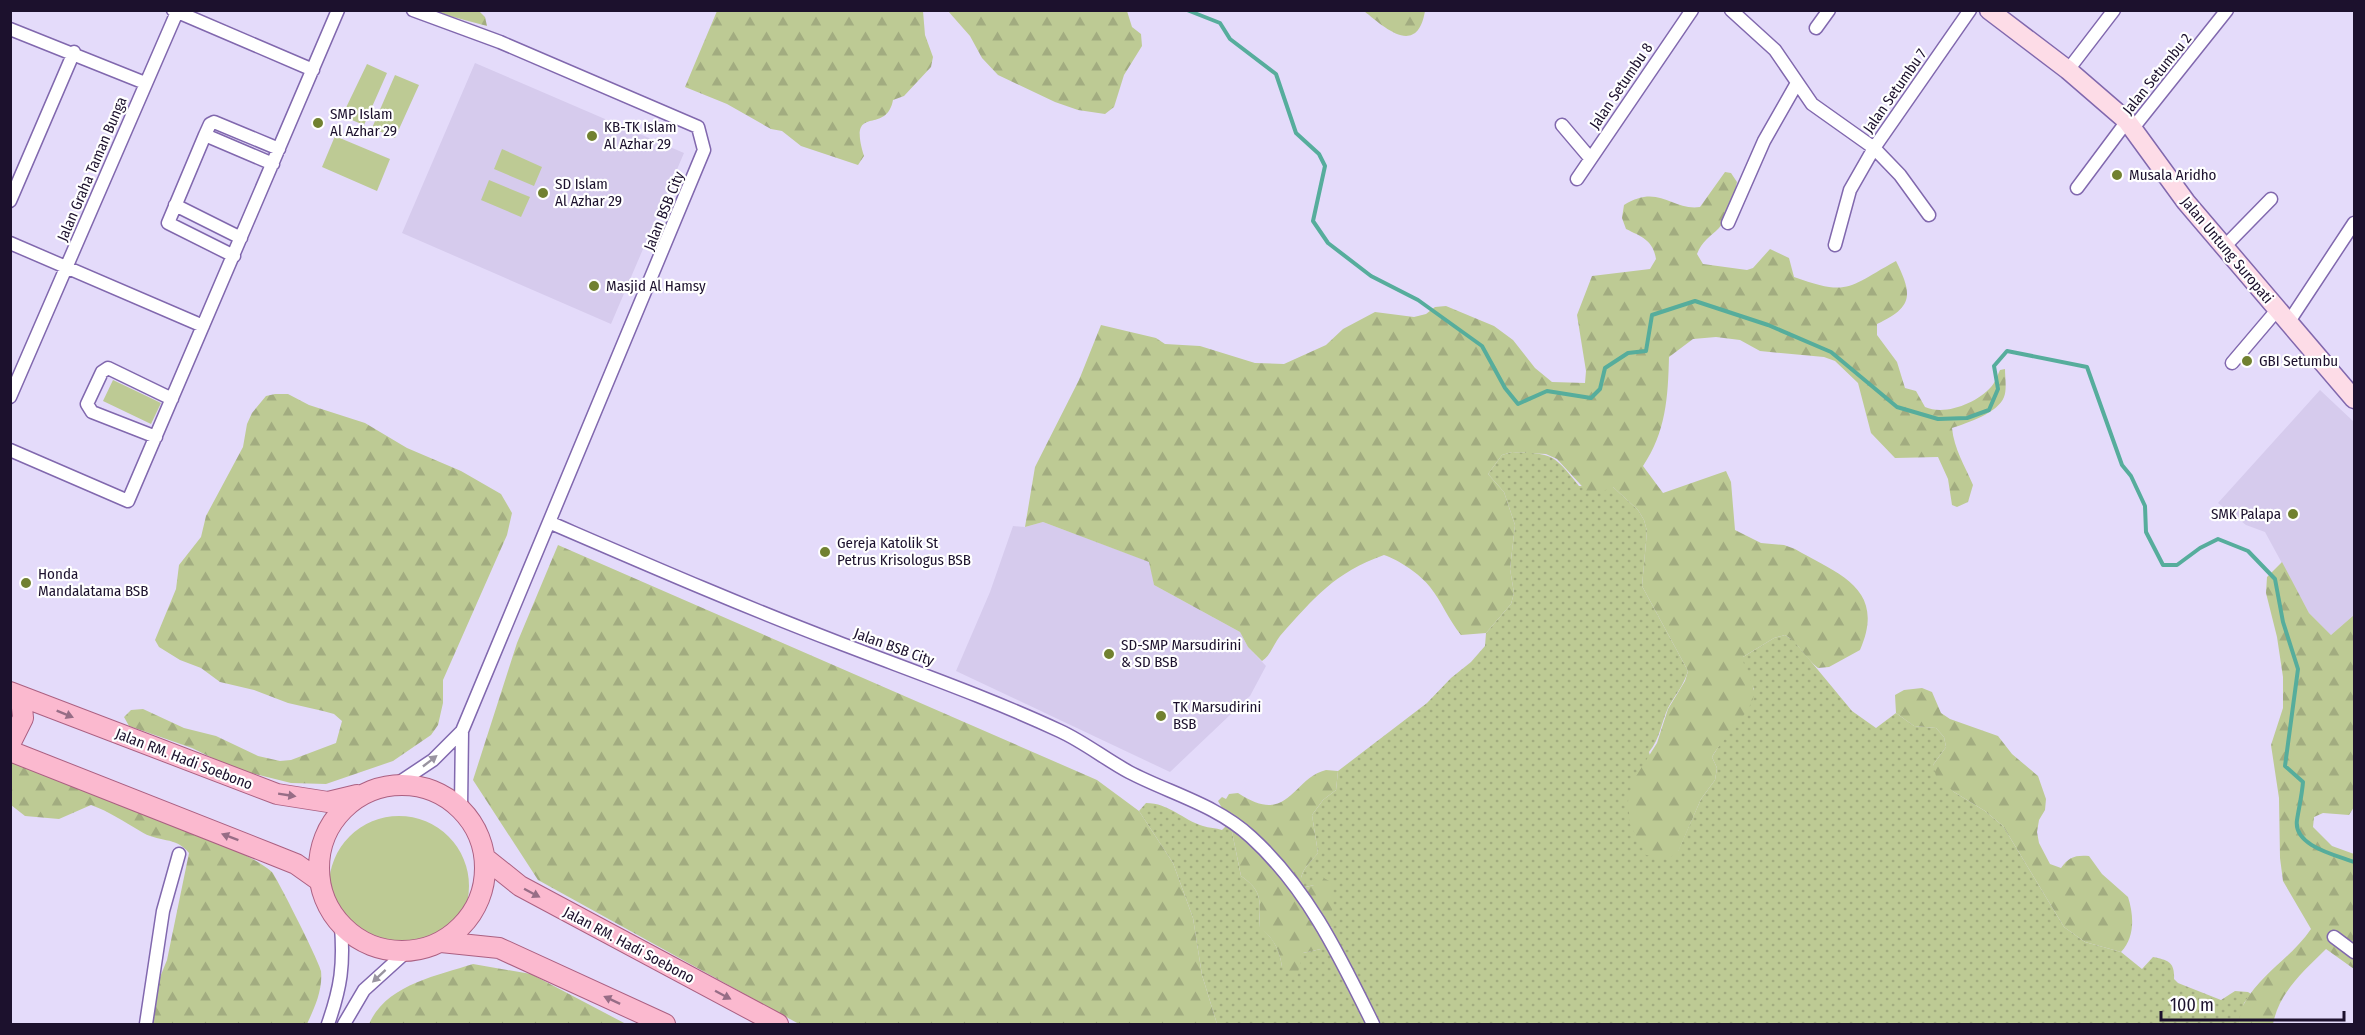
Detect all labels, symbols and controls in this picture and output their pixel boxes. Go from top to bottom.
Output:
street label: Jalan Setumbu 2 [2119,30,2195,118]
street label: Jalan Setumbu 8 [1586,40,1656,132]
street label: Jalan Setumbu 7 [1859,45,1931,137]
street label: Jalan Graha Taman Bunga [53,94,131,244]
place label: SMP Islam Al Azhar 29 [330,105,397,140]
marker: SMP Islam Al Azhar 29 [311,116,325,130]
place label: KB-TK Islam Al Azhar 29 [604,118,676,153]
marker: KB-TK Islam Al Azhar 29 [585,129,599,143]
place label: Musala Aridho [2129,166,2217,184]
street label: Jalan BSB City [640,168,688,253]
marker: Musala Aridho [2110,168,2124,182]
place label: SD Islam Al Azhar 29 [555,175,622,210]
marker: SD Islam Al Azhar 29 [536,186,550,200]
street label: Jalan Untung Suropati [2177,193,2277,307]
place label: Masjid Al Hamsy [606,277,706,295]
marker: Masjid Al Hamsy [587,279,601,293]
place label: GBI Setumbu [2259,352,2338,370]
marker: GBI Setumbu [2240,354,2254,368]
place label: SMK Palapa [2211,505,2281,523]
marker: SMK Palapa [2286,507,2300,521]
place label: Gereja Katolik St Petrus Krisologus BSB [837,534,971,569]
marker: Gereja Katolik St Petrus Krisologus BSB [818,545,832,559]
place label: Honda Mandalatama BSB [38,565,149,600]
marker: Honda Mandalatama BSB [19,576,33,590]
street label: Jalan BSB City [851,624,937,670]
place label: SD-SMP Marsudirini & SD BSB [1121,636,1241,671]
marker: SD-SMP Marsudirini & SD BSB [1102,647,1116,661]
place label: TK Marsudirini BSB [1173,698,1261,733]
marker: TK Marsudirini BSB [1154,709,1168,723]
one-way arrow [56,710,74,719]
street label: Jalan RM. Hadi Soebono [113,724,255,794]
one-way arrow [423,755,438,767]
one-way arrow [278,791,297,800]
one-way arrow [220,832,238,842]
one-way arrow [524,888,541,898]
street label: Jalan RM. Hadi Soebono [560,903,698,987]
one-way arrow [372,969,387,982]
scale bar [2161,984,2344,1022]
one-way arrow [714,990,731,1000]
text: 100 m [2170,994,2214,1016]
one-way arrow [603,995,620,1004]

